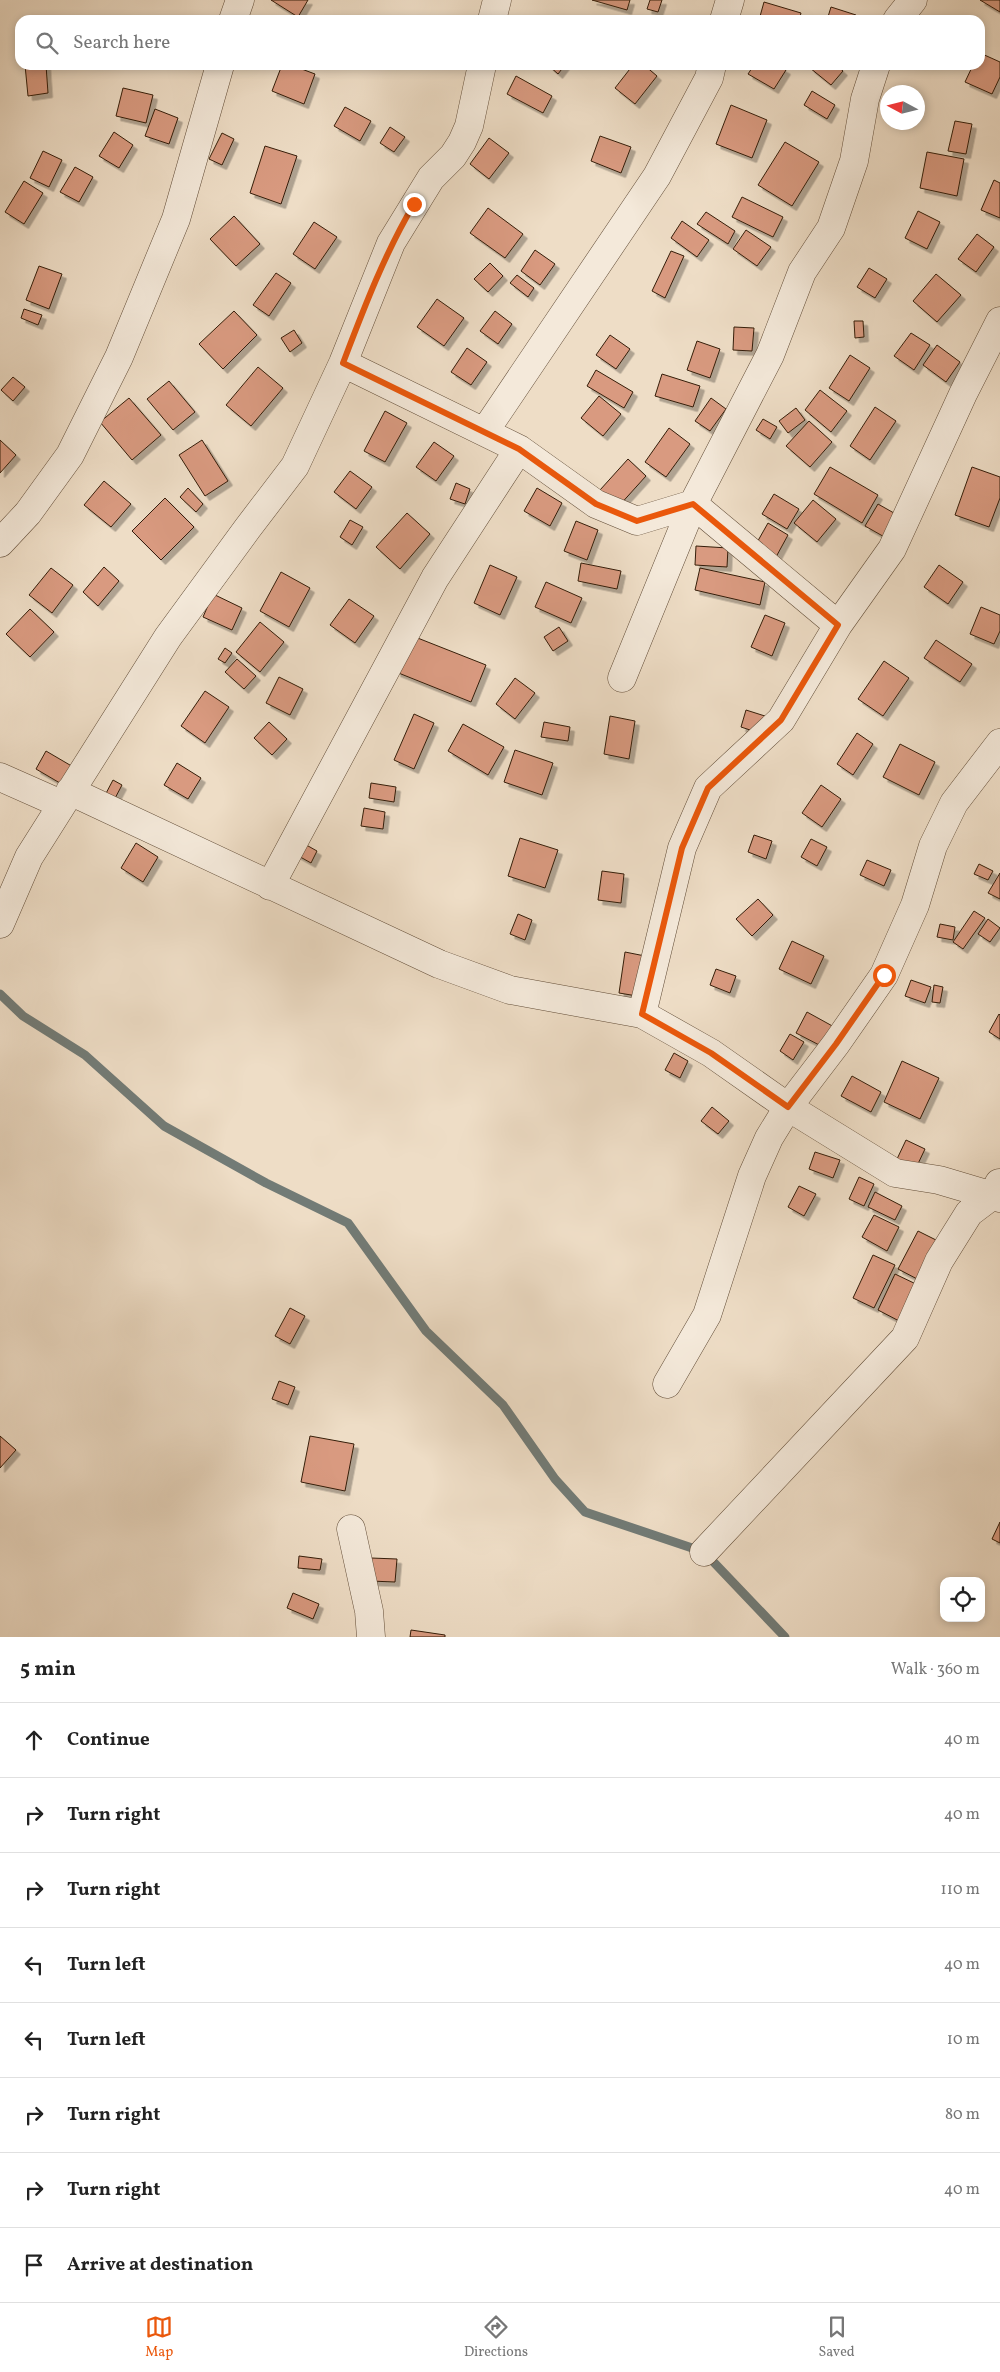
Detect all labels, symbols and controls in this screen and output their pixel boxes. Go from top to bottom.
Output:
search box [15,15,985,70]
icon: search [33,29,61,57]
text: Search here [73,30,170,56]
north arrow [880,85,925,130]
route end [403,193,426,216]
route start [873,964,896,987]
map controls [940,1577,985,1622]
button: locate [940,1577,985,1622]
text: 5 min [20,1655,76,1684]
text: Walk · 360 m [891,1659,980,1681]
icon: ahead [20,1726,48,1754]
text: Continue [67,1727,150,1753]
text: 40 m [944,1729,980,1751]
icon: right [20,1801,48,1829]
text: Turn right [67,1802,160,1828]
text: 40 m [944,1804,980,1826]
icon: right [20,1876,48,1904]
text: Turn right [67,1877,160,1903]
text: 110 m [941,1879,980,1901]
icon: left [20,1951,48,1979]
text: Turn left [67,1952,146,1978]
text: 40 m [944,1954,980,1976]
icon: left [20,2026,48,2054]
text: Turn left [67,2027,146,2053]
text: 10 m [947,2029,980,2051]
icon: right [20,2101,48,2129]
text: Turn right [67,2102,160,2128]
text: 80 m [945,2104,980,2126]
icon: right [20,2176,48,2204]
text: Turn right [67,2177,160,2203]
text: 40 m [944,2179,980,2201]
icon: arrive [20,2251,48,2279]
text: Arrive at destination [67,2252,253,2278]
tab: Map [145,2313,173,2362]
tab: Directions [464,2313,528,2362]
tab: Saved [819,2313,855,2362]

